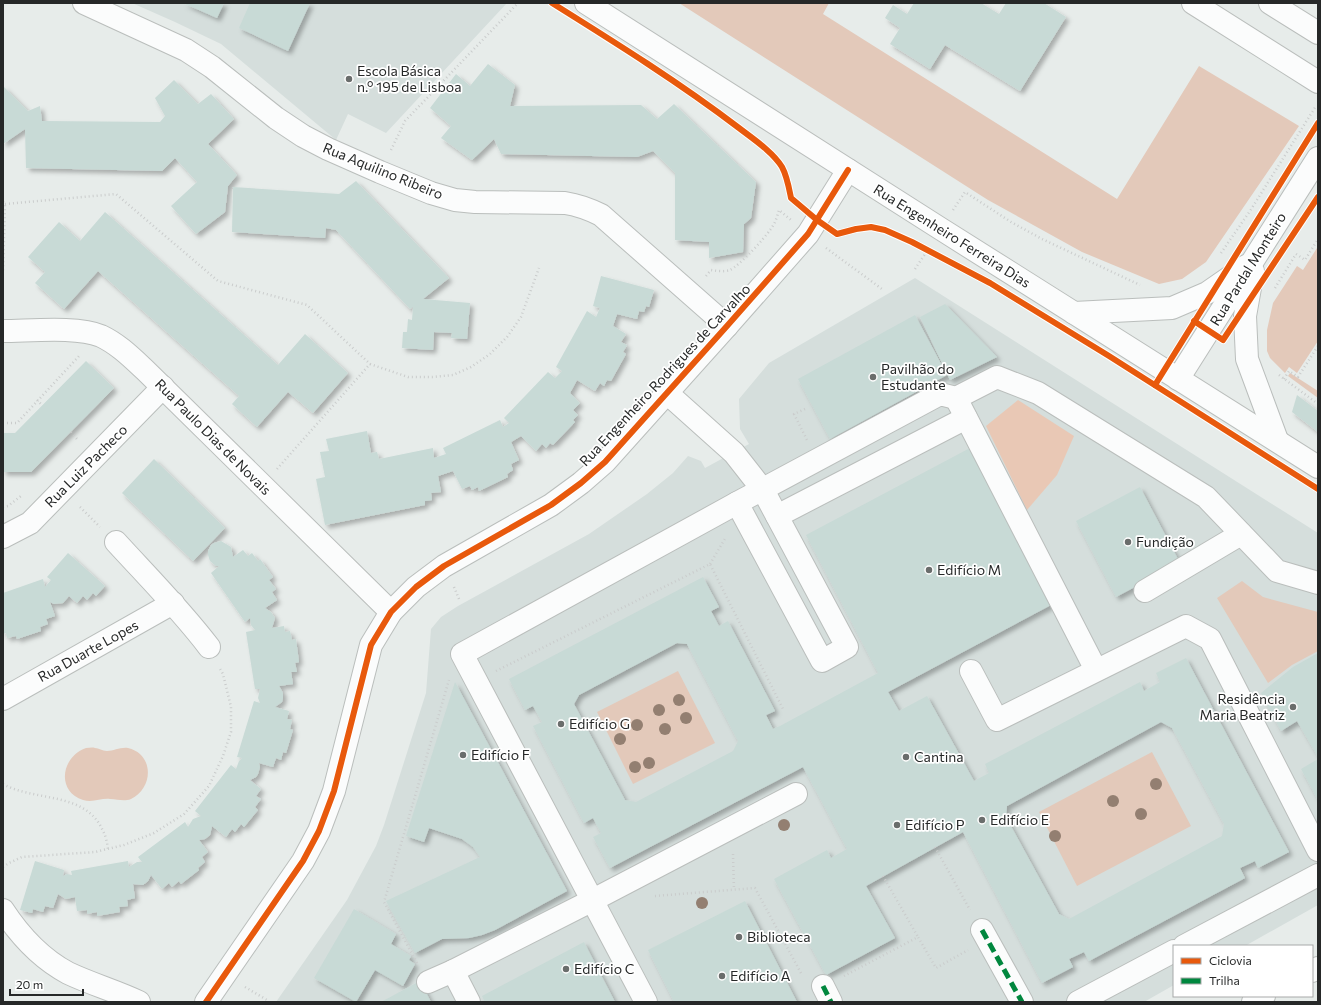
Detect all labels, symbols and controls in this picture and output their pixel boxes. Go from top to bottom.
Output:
place label: Escola Básica n.º 195 de Lisboa [357,62,461,95]
marker: Escola Básica n.º 195 de Lisboa [344,74,354,84]
street label: Rua Aquilino Ribeiro [321,139,446,202]
street label: Rua Engenheiro Ferreira Dias [871,180,1034,291]
street label: Rua Pardal Monteiro [1206,209,1289,329]
street label: Rua Engenheiro Rodrigues de Carvalho [576,280,754,469]
place label: Pavilhão do Estudante [881,360,954,393]
marker: Pavilhão do Estudante [868,372,878,382]
street label: Rua Paulo Dias de Novais [152,375,275,498]
street label: Rua Luiz Pacheco [41,421,131,511]
place label: Fundição [1136,533,1194,550]
marker: Fundição [1123,537,1133,547]
place label: Edifício M [937,561,1001,578]
marker: Edifício M [924,565,934,575]
street label: Rua Duarte Lopes [35,616,141,685]
place label: Residência Maria Beatriz [1200,690,1285,723]
marker: Residência Maria Beatriz [1288,702,1298,712]
place label: Edifício G [569,715,630,732]
marker: Edifício G [556,719,566,729]
place label: Edifício F [471,746,530,763]
place label: Cantina [914,748,964,765]
marker: Edifício F [458,750,468,760]
marker: Cantina [901,752,911,762]
place label: Edifício E [990,811,1049,828]
marker: Edifício E [977,815,987,825]
place label: Edifício P [905,816,965,833]
marker: Edifício P [892,820,902,830]
place label: Biblioteca [747,928,811,945]
marker: Biblioteca [734,932,744,942]
legend [1173,945,1313,997]
text: Ciclovia [1209,953,1252,967]
place label: Edifício C [574,960,634,977]
marker: Edifício C [561,964,571,974]
place label: Edifício A [730,967,791,984]
scale bar [10,971,83,997]
marker: Edifício A [717,971,727,981]
text: Trilha [1209,973,1240,987]
text: 20 m [16,977,43,991]

